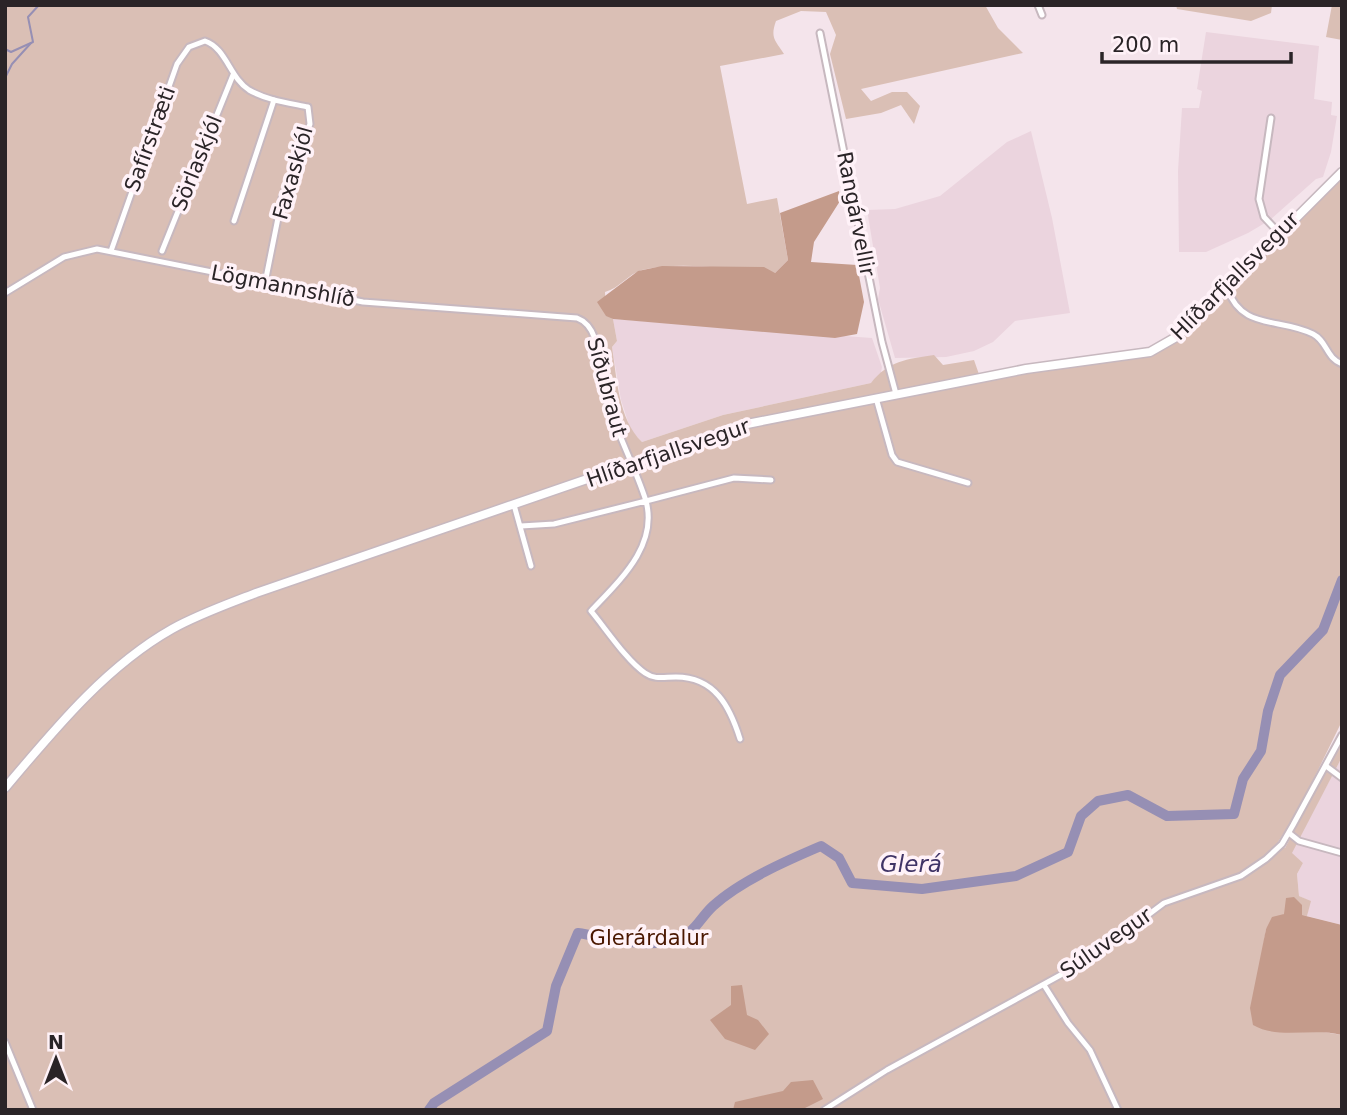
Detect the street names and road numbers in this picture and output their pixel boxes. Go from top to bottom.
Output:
street label: Safírstræti [120,83,180,195]
street label: Sörlaskjól [167,112,227,214]
street label: Faxaskjól [268,124,318,222]
street label: Rangárvellir [832,150,880,279]
street label: Hlíðarfjallsvegur [1166,207,1304,345]
street label: Lögmannshlíð [209,260,357,312]
street label: Síðubraut [582,335,632,439]
street label: Hlíðarfjallsvegur [583,414,753,492]
street label: Súluvegur [1056,902,1157,983]

